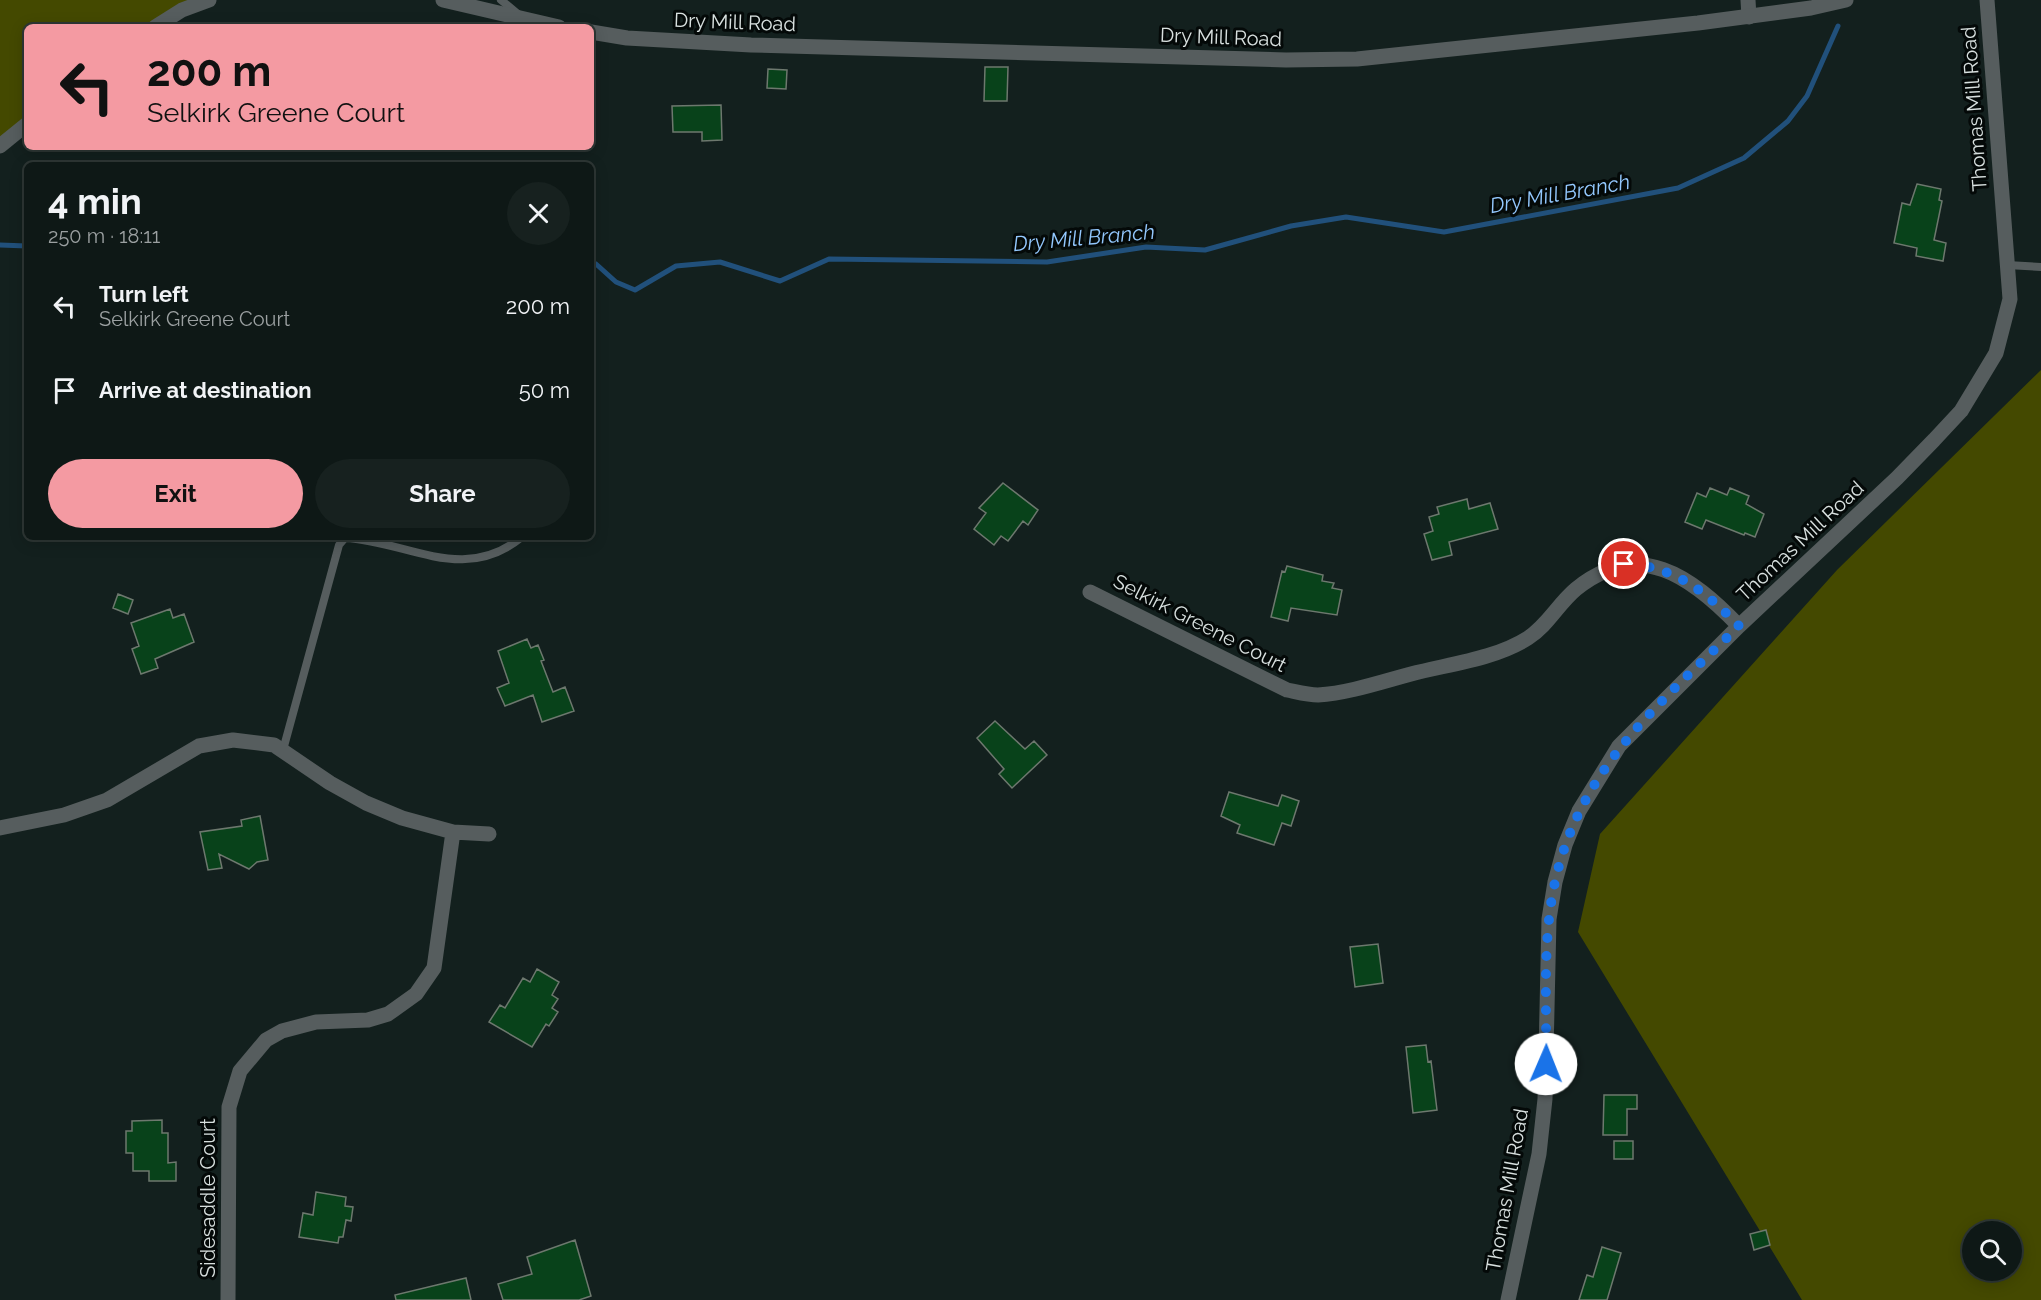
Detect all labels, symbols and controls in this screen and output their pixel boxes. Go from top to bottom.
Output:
street label: Dry Mill Road [674,8,796,36]
street label: Dry Mill Road [1160,23,1282,51]
street label: Thomas Mill Road [1956,26,1992,192]
text: 200 m [147,47,271,96]
icon: left [48,48,126,126]
text: Selkirk Greene Court [147,97,405,128]
water label: Dry Mill Branch [1488,169,1632,218]
text: 4 min [48,180,142,222]
button: close [507,182,570,245]
water label: Dry Mill Branch [1012,219,1156,256]
text: 250 m · 18:11 [48,224,160,248]
text: Turn left [99,281,189,307]
icon: left [48,290,81,323]
text: 200 m [506,293,570,319]
text: Selkirk Greene Court [99,307,290,331]
icon: arrive [48,374,81,407]
text: Arrive at destination [99,377,312,403]
text: 50 m [519,377,570,403]
button: Exit [48,459,303,528]
button: Share [315,459,570,528]
street label: Thomas Mill Road [1731,476,1869,606]
pin [1598,538,1649,589]
icon: arrive [1607,547,1640,580]
street label: Selkirk Greene Court [1109,569,1291,677]
position arrow [1514,1032,1578,1096]
street label: Thomas Mill Road [1481,1107,1533,1273]
street label: Sidesaddle Court [196,1118,220,1278]
map controls [1962,1221,2022,1281]
button: search [1962,1221,2022,1281]

